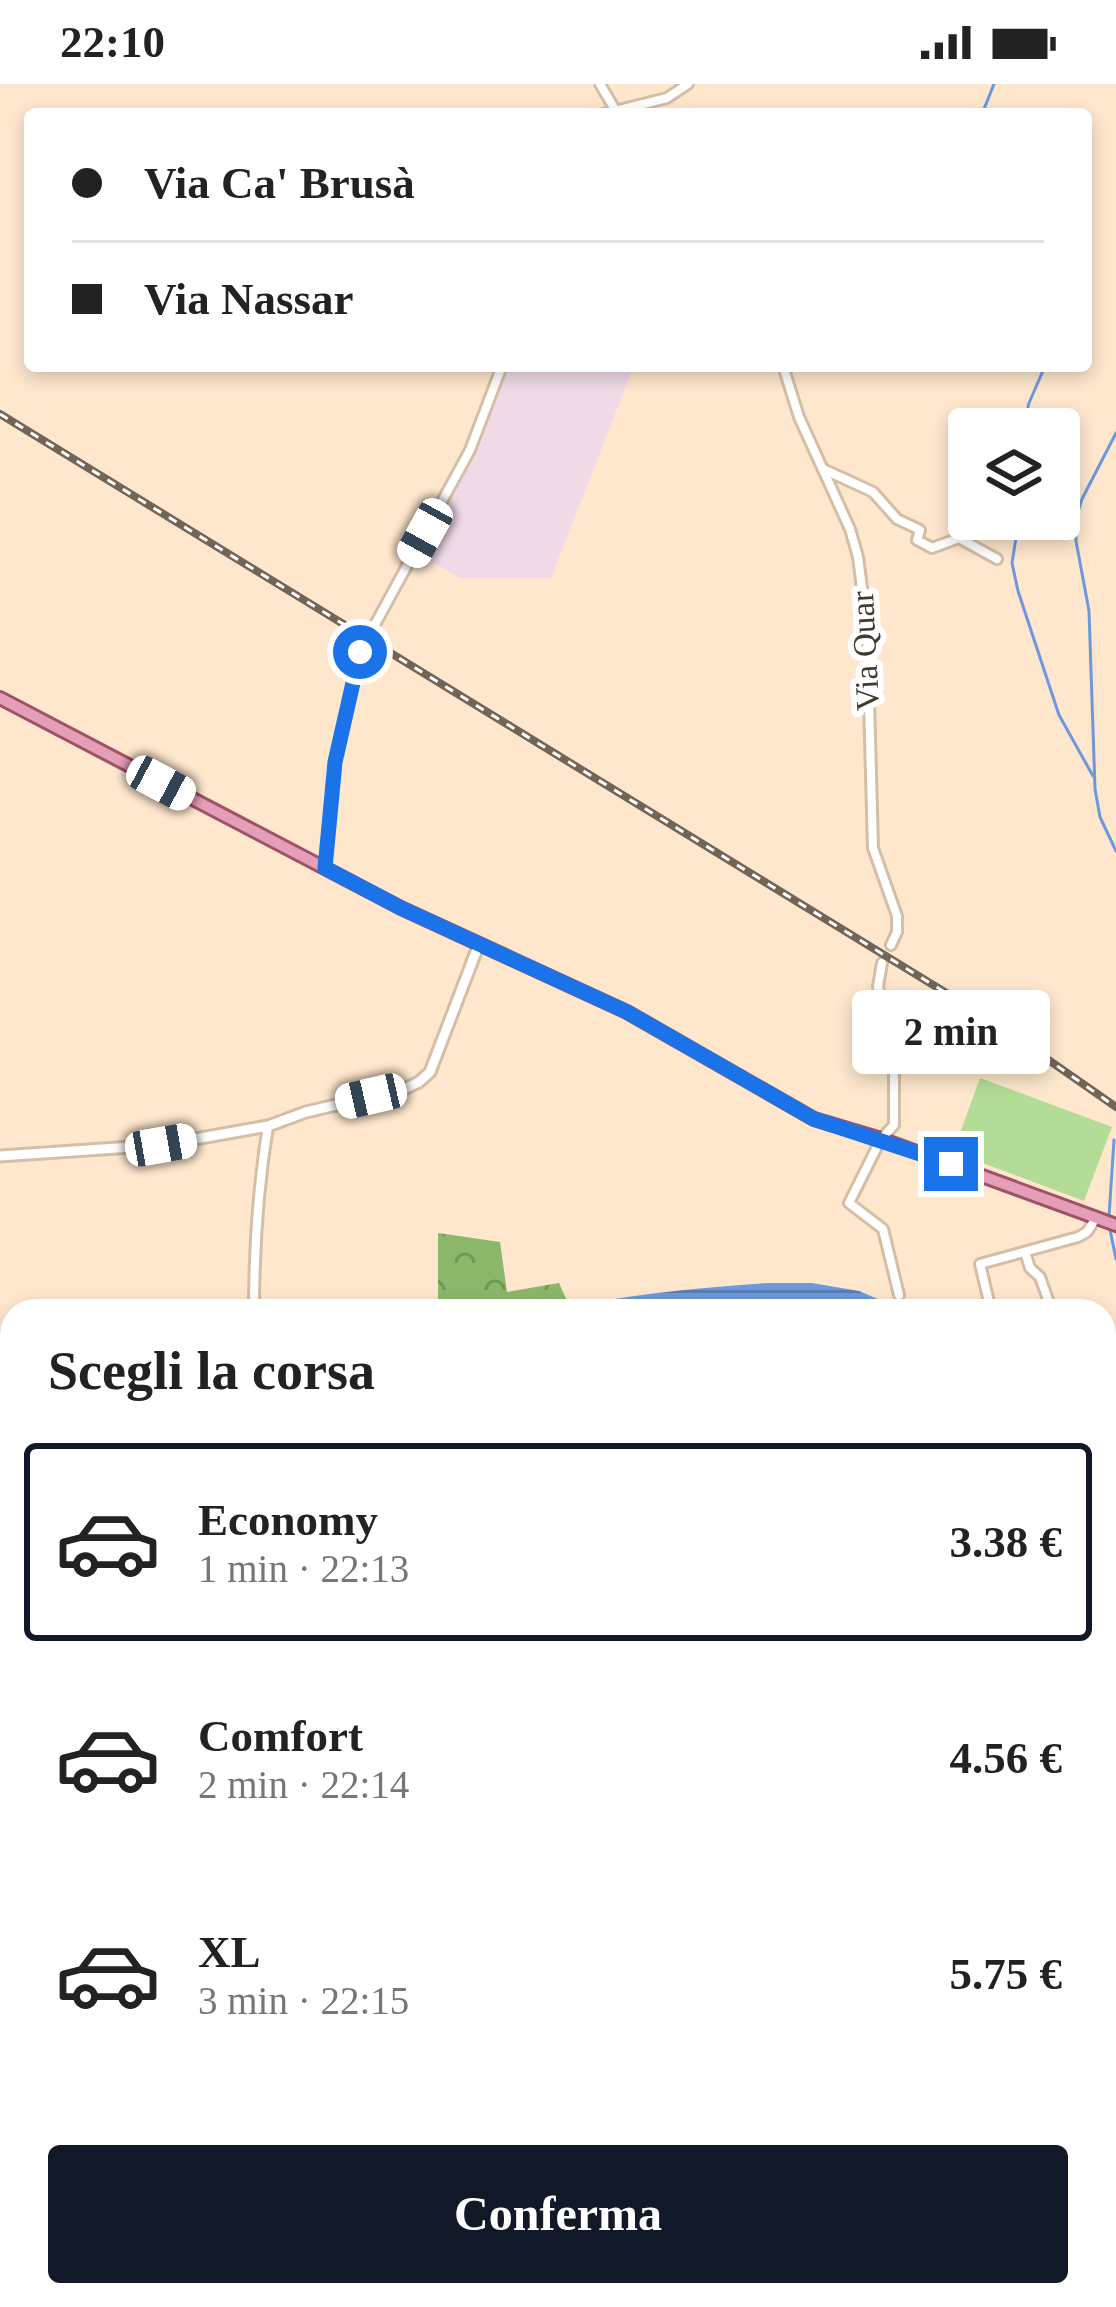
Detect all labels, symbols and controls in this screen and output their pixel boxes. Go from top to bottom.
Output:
text: 22:10 [60,17,165,67]
text: Via Ca' Brusà [144,158,415,208]
text: Via Nassar [144,274,354,324]
map controls [948,408,1080,540]
button: layers [948,408,1080,540]
car [392,493,458,573]
street label: Via Quar [844,590,886,712]
route start [333,625,387,679]
car [121,750,201,816]
callout: 2 min [852,990,1050,1074]
text: 2 min [904,1010,998,1053]
car [332,1070,410,1122]
car [122,1121,200,1169]
route end [924,1137,978,1191]
text: Scegli la corsa [48,1341,375,1401]
icon: car [54,1488,162,1596]
text: Economy [198,1495,378,1545]
text: 3.38 € [950,1517,1062,1567]
text: 1 min · 22:13 [198,1547,409,1590]
icon: car [54,1704,162,1812]
text: Comfort [198,1711,363,1761]
text: 4.56 € [950,1733,1062,1783]
text: 2 min · 22:14 [198,1763,409,1806]
icon: car [54,1920,162,2028]
text: XL [198,1927,261,1977]
text: 5.75 € [950,1949,1062,1999]
text: 3 min · 22:15 [198,1979,409,2022]
button: Conferma [48,2145,1068,2283]

